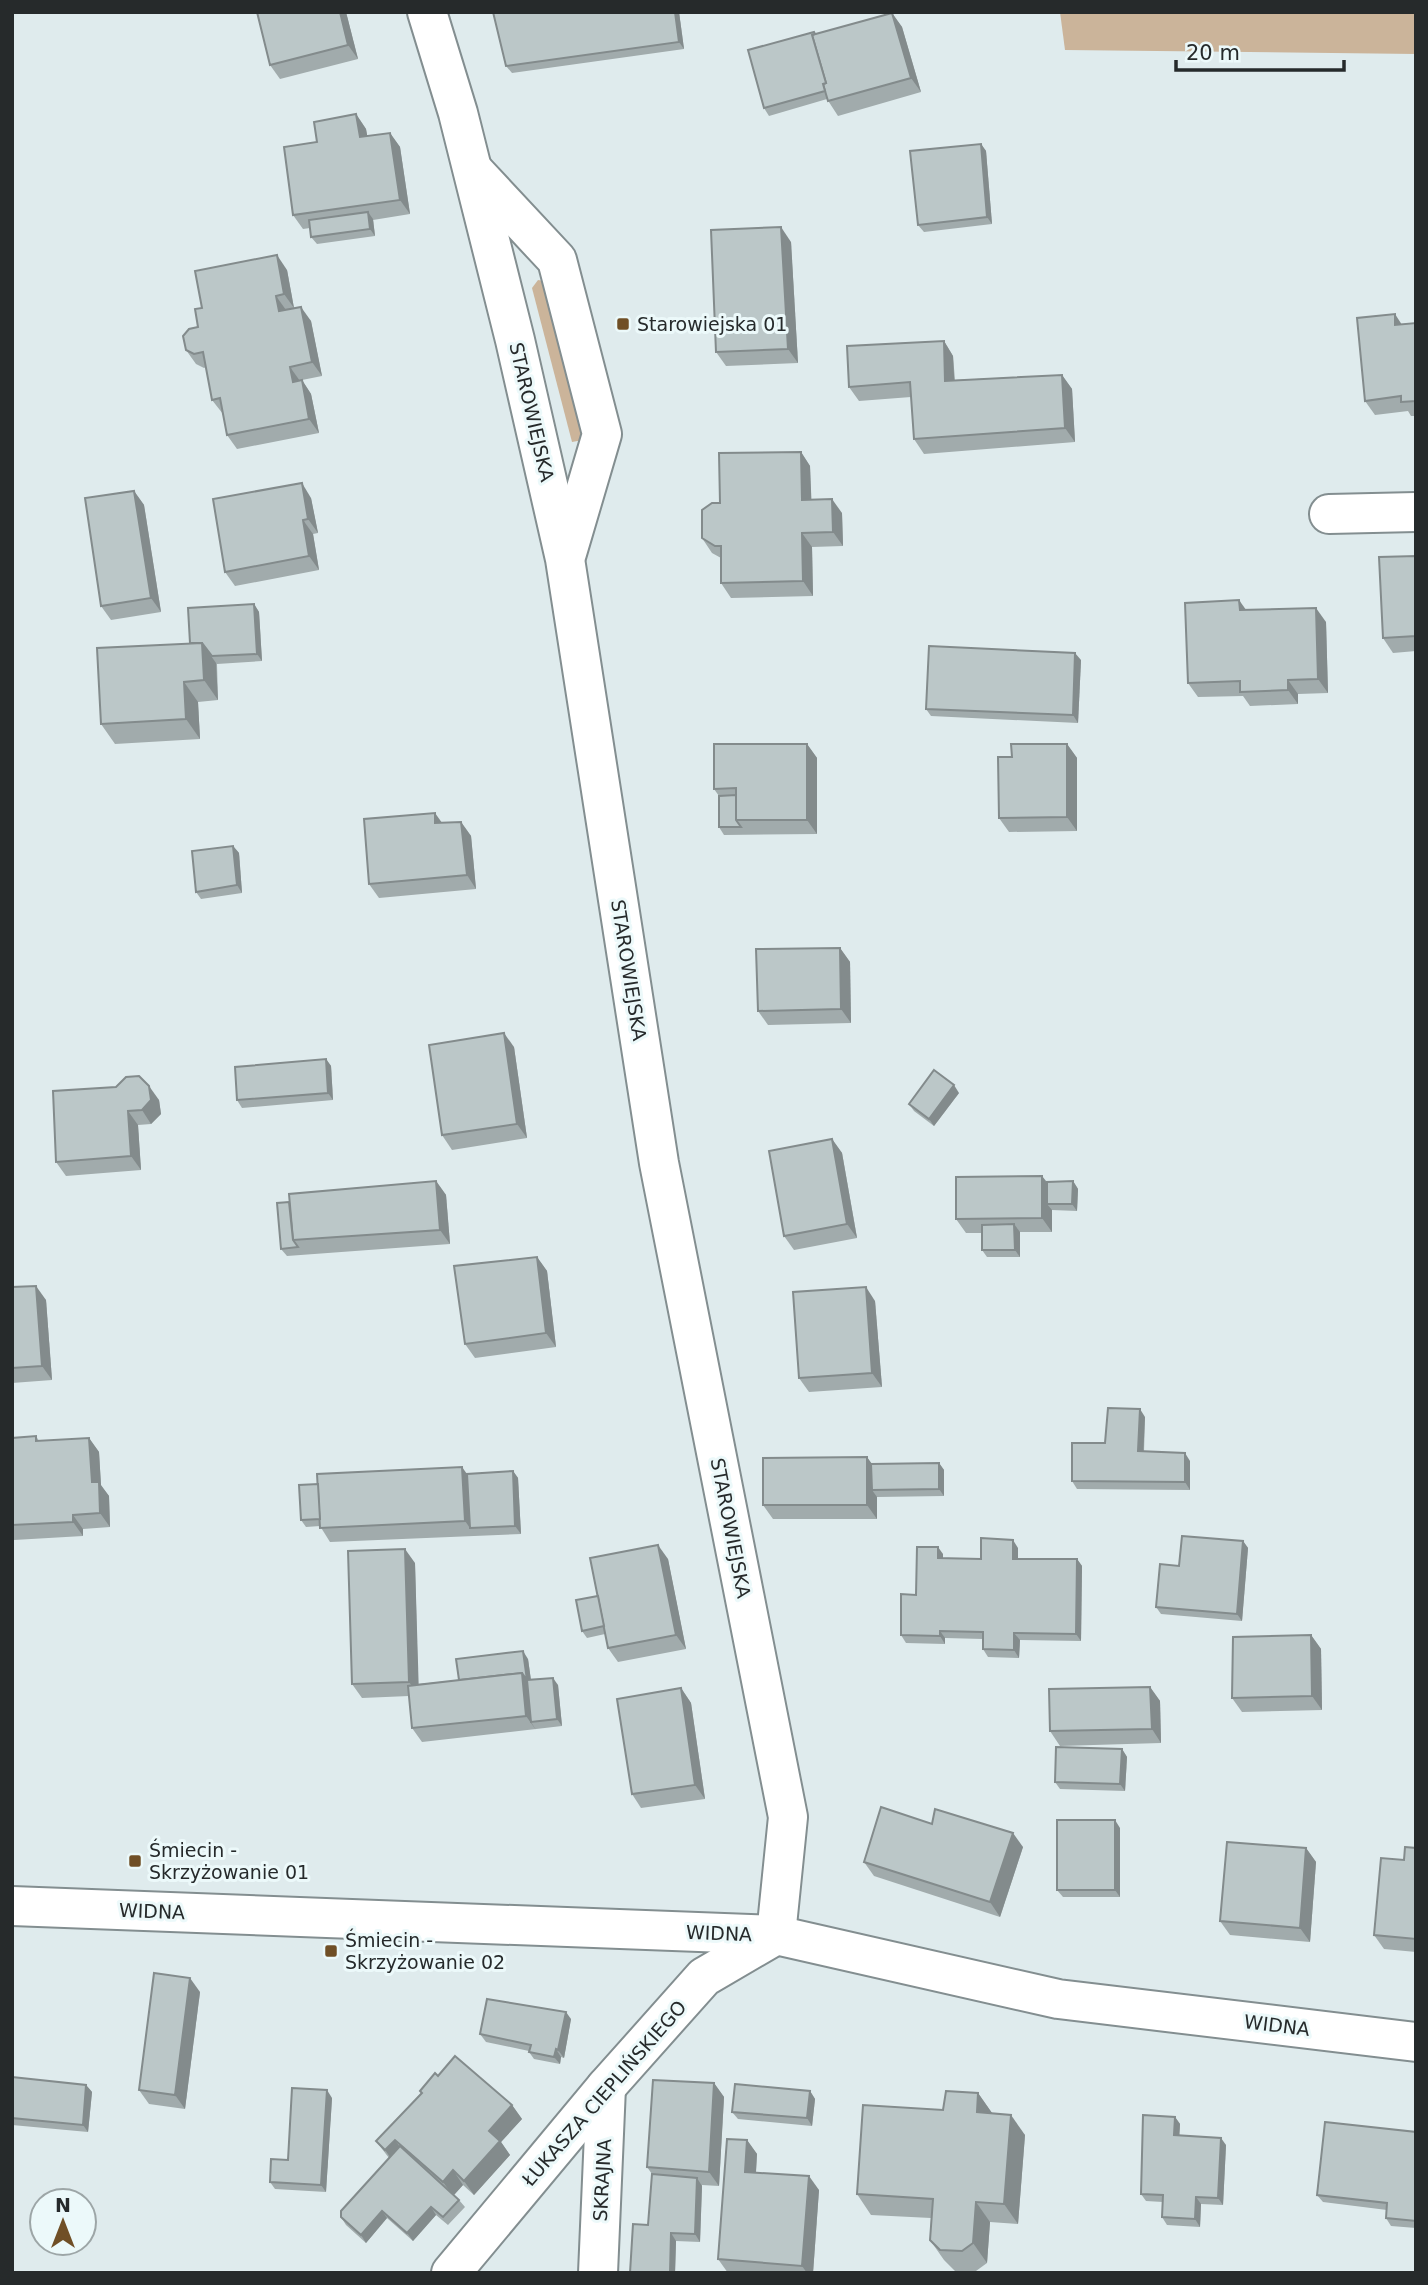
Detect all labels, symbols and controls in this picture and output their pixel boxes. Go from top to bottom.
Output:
scale bar [1176,28,1344,72]
text: 20 m [1186,41,1240,65]
place label: Starowiejska 01 [637,313,787,335]
marker: Starowiejska 01 [615,316,631,332]
street label: STAROWIEJSKA [505,340,559,484]
street label: STAROWIEJSKA [607,898,651,1042]
street label: STAROWIEJSKA [707,1456,755,1600]
place label: Śmiecin - Skrzyżowanie 01 [149,1838,309,1883]
marker: Śmiecin - Skrzyżowanie 01 [127,1853,143,1869]
street label: WIDNA [119,1899,185,1923]
street label: WIDNA [686,1921,752,1945]
place label: Śmiecin - Skrzyżowanie 02 [345,1928,505,1973]
marker: Śmiecin - Skrzyżowanie 02 [323,1943,339,1959]
street label: ŁUKASZA CIEPLIŃSKIEGO [517,1996,690,2191]
street label: WIDNA [1243,2010,1311,2040]
street label: SKRAJNA [589,2138,615,2222]
north arrow [28,2187,98,2257]
text: N [55,2194,71,2216]

